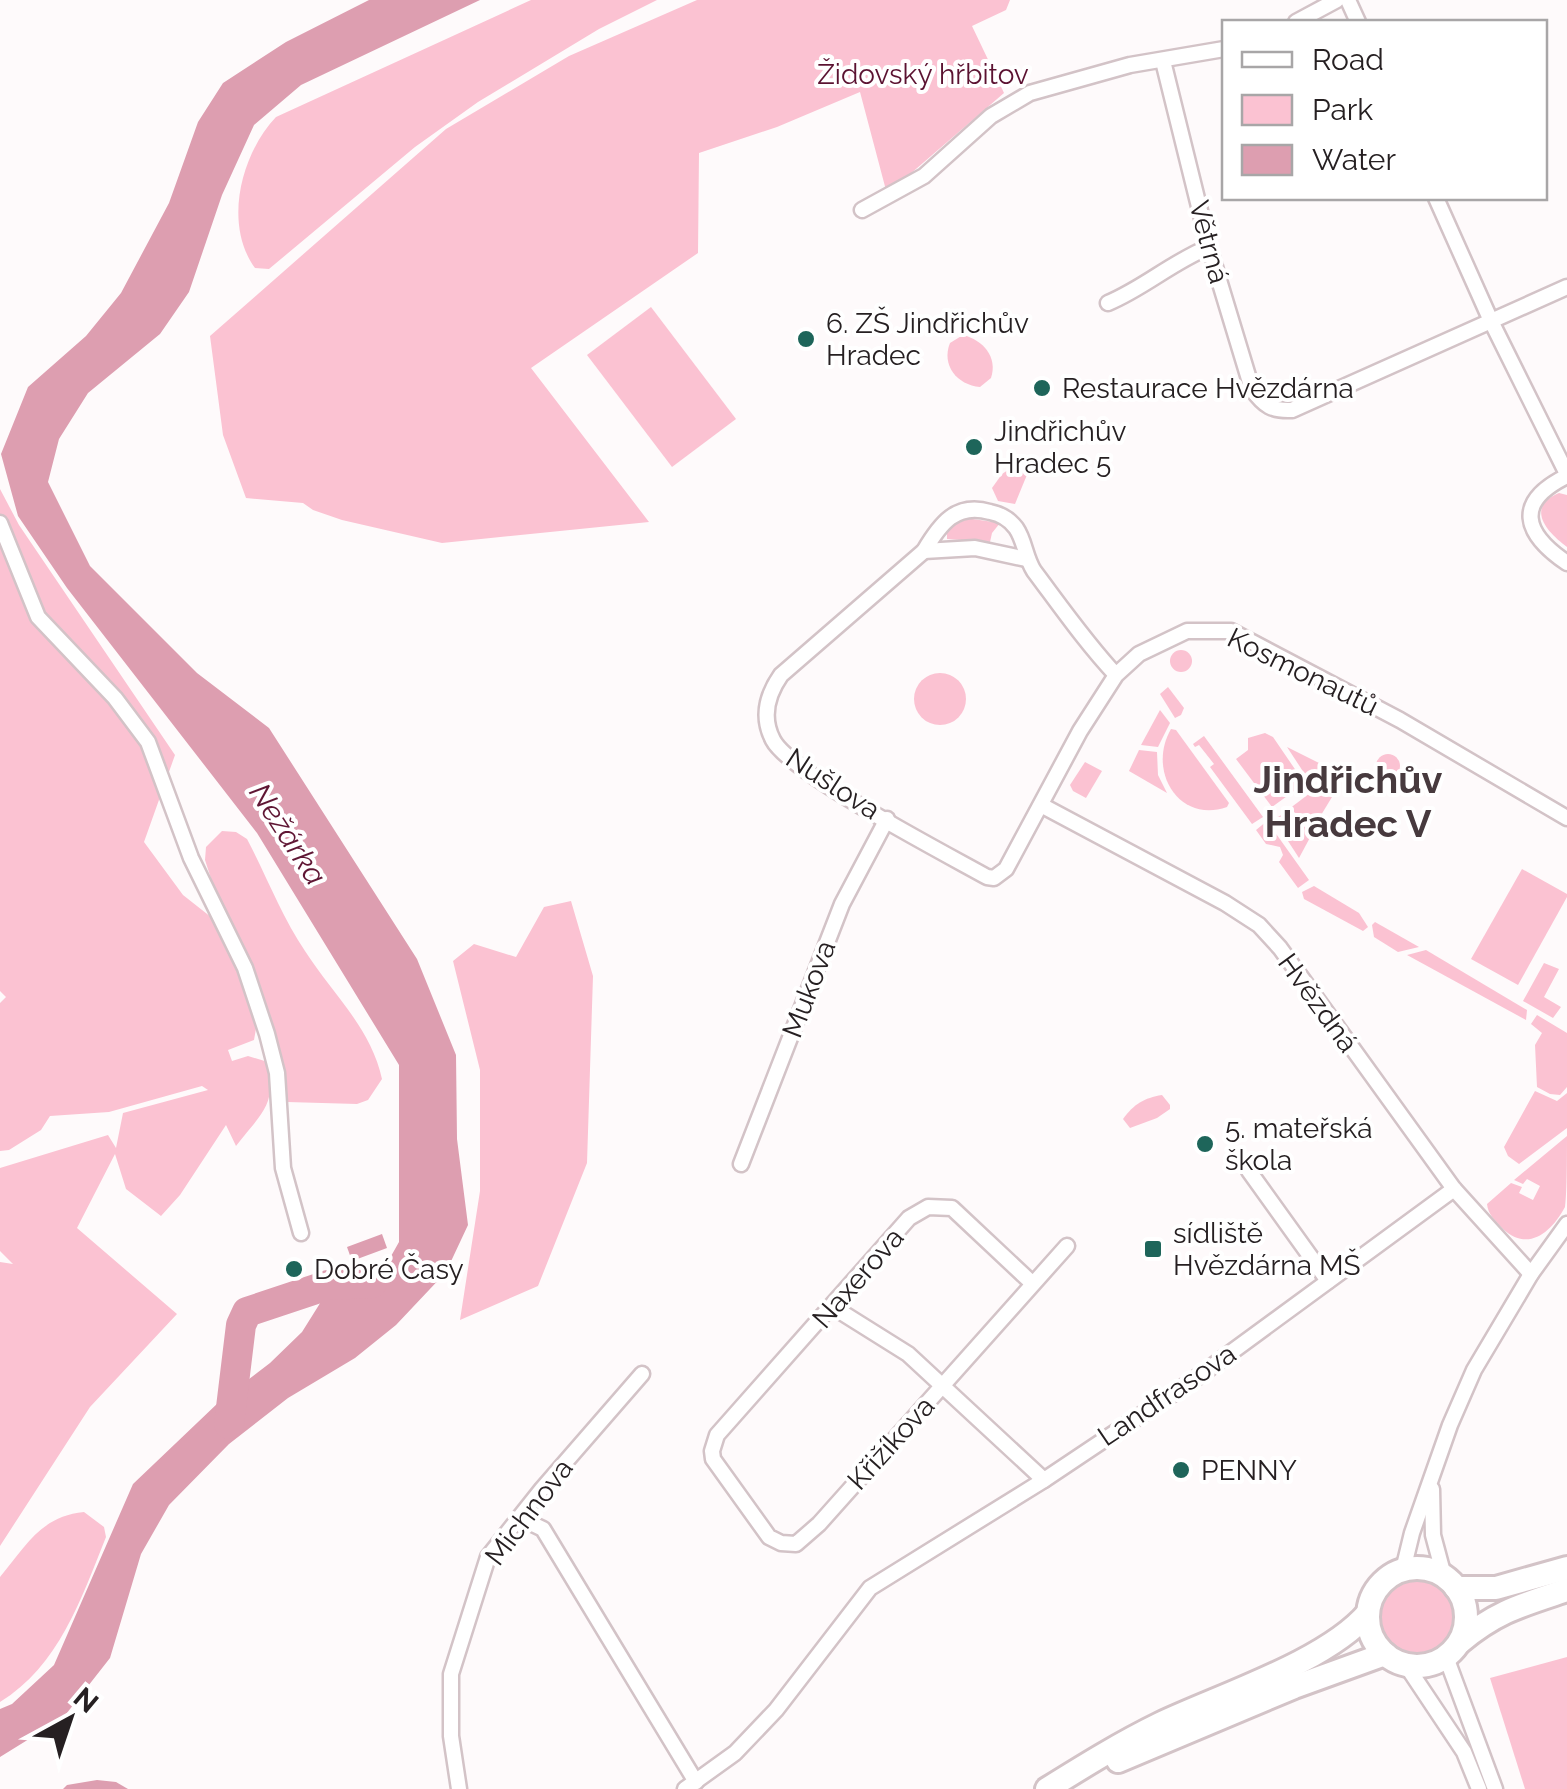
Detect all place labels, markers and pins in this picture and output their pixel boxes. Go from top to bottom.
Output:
place label: 6. ZŠ Jindřichův Hradec [826,306,1029,372]
marker: 6. ZŠ Jindřichův Hradec [795,328,817,350]
place label: Restaurace Hvězdárna [1062,372,1354,405]
marker: Restaurace Hvězdárna [1031,377,1053,399]
place label: Jindřichův Hradec 5 [994,415,1127,480]
marker: Jindřichův Hradec 5 [963,436,985,458]
place label: 5. mateřská škola [1225,1112,1373,1177]
marker: 5. mateřská škola [1194,1133,1216,1155]
place label: sídliště Hvězdárna MŠ [1173,1217,1361,1282]
marker: sídliště Hvězdárna MŠ [1142,1238,1164,1260]
place label: Dobré Časy [314,1253,464,1286]
marker: Dobré Časy [283,1258,305,1280]
place label: PENNY [1201,1454,1297,1487]
marker: PENNY [1170,1459,1192,1481]

